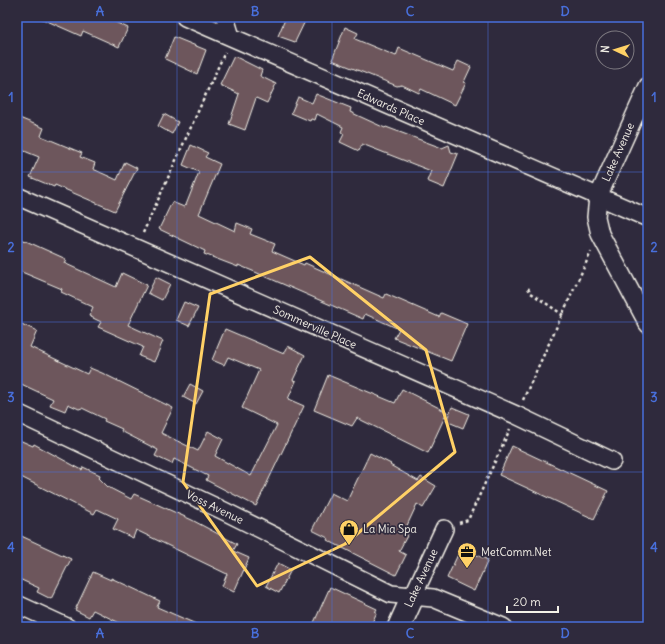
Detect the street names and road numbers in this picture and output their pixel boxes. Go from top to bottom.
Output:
street label: Edwards Place [355,86,427,128]
street label: Lake Avenue [599,120,637,184]
street label: Sommerville Place [271,302,359,352]
street label: Voss Avenue [184,487,246,527]
street label: Lake Avenue [401,546,441,610]

